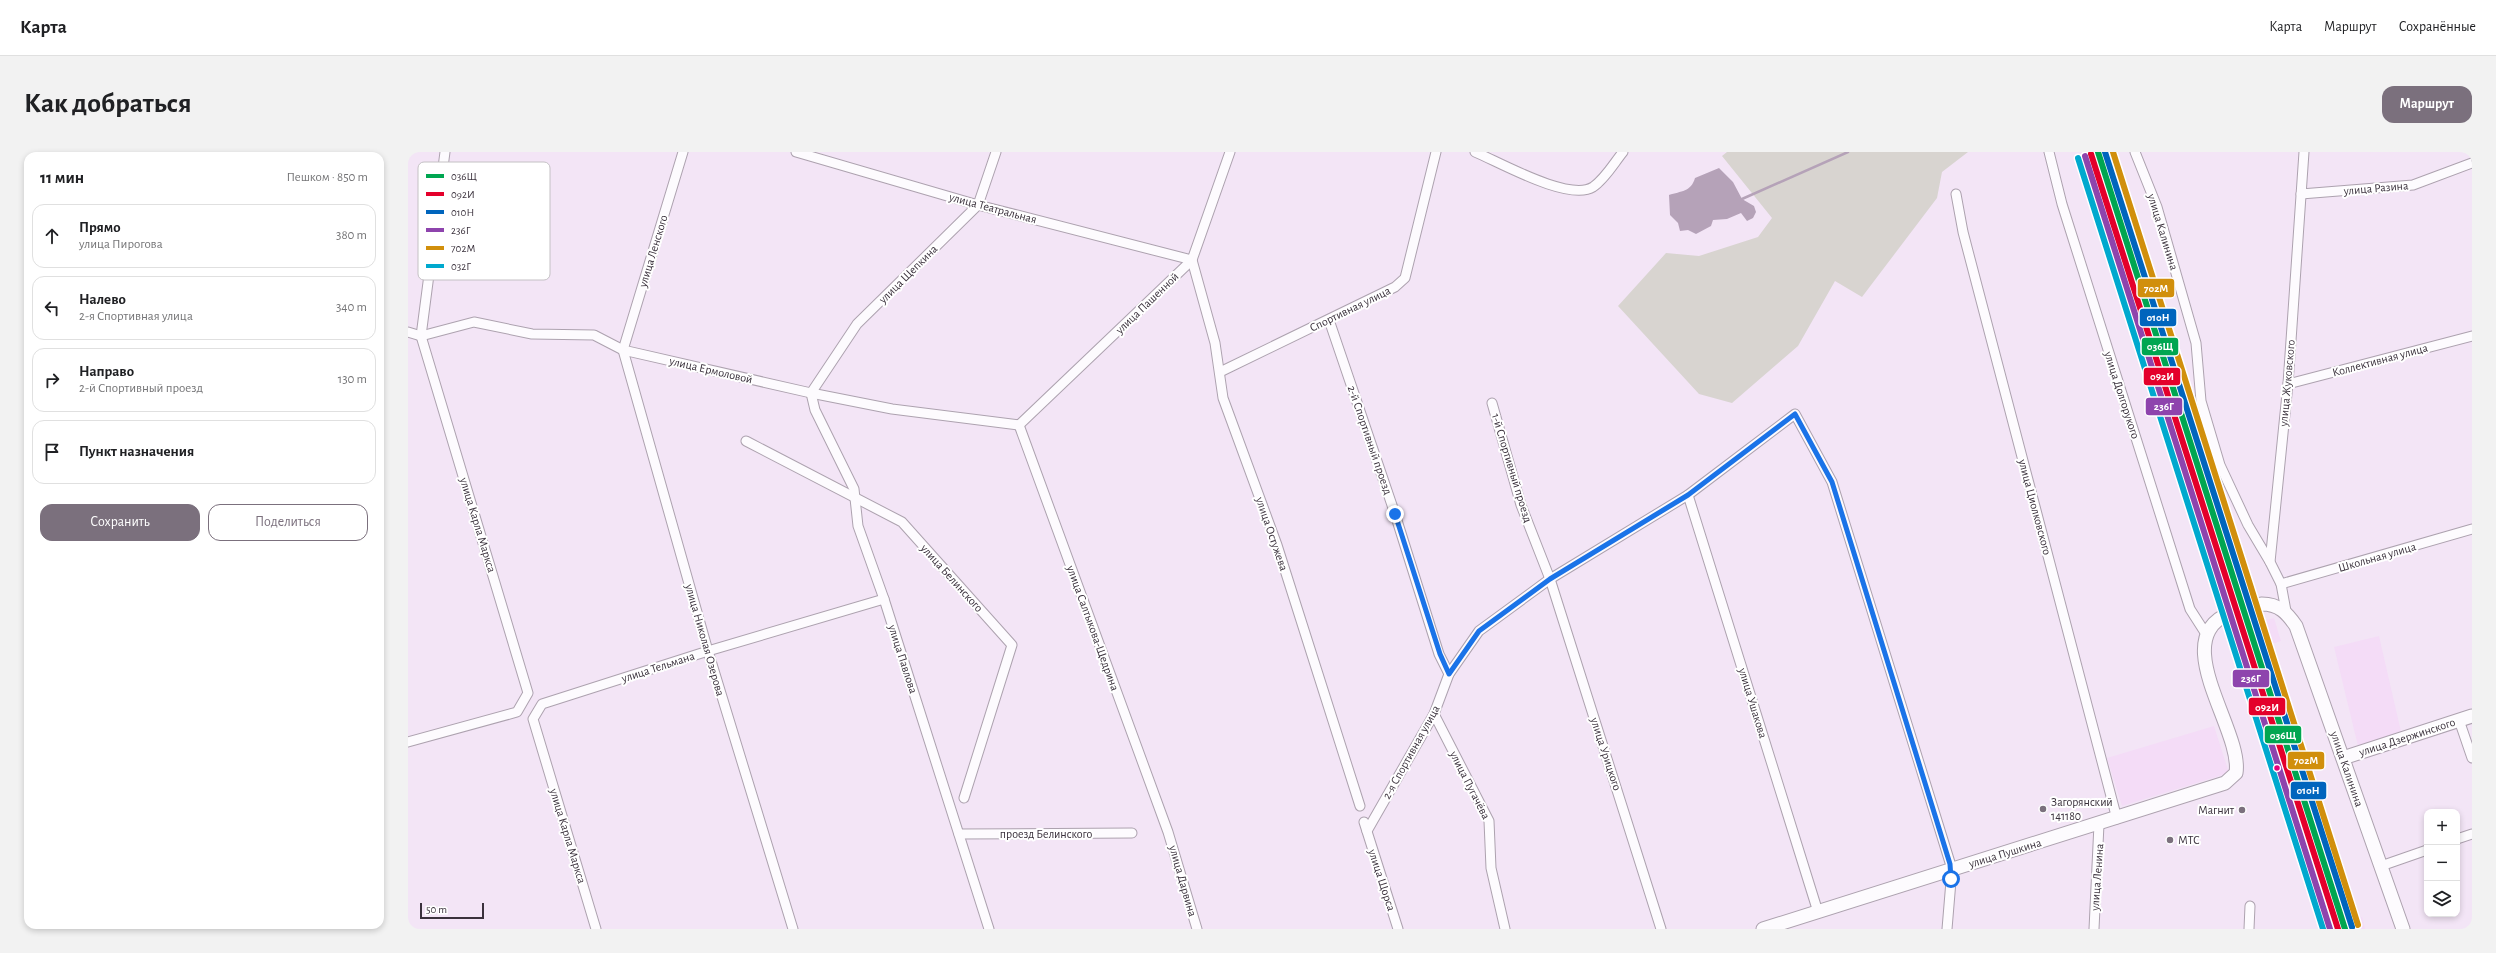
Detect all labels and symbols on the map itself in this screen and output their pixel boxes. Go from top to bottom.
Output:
legend [418,162,550,280]
text: 036Щ [451,171,477,182]
street label: улица Разина [2342,179,2409,198]
text: 092И [451,189,475,200]
street label: улица Театральная [947,190,1038,226]
street label: улица Калинина [2144,191,2180,272]
text: 010Н [451,207,474,218]
street label: улица Ленского [636,213,671,290]
text: 236Г [451,225,471,236]
street label: улица Щепкина [876,242,941,307]
text: 702М [451,243,475,254]
text: 032Г [451,261,471,272]
street label: улица Пашенной [1112,270,1181,337]
line badge: 702М [2137,278,2175,298]
text: 702М [2144,283,2168,294]
street label: Спортивная улица [1308,284,1393,335]
line badge: 010Н [2139,308,2177,327]
text: 010Н [2146,312,2170,323]
line badge: 036Щ [2141,337,2179,356]
street label: улица Жуковского [2277,339,2298,428]
text: 036Щ [2147,341,2174,352]
street label: Коллективная улица [2331,341,2430,380]
street label: улица Долгорукого [2101,349,2142,441]
street label: улица Ермоловой [667,354,754,386]
line badge: 092И [2143,367,2181,386]
text: 092И [2150,371,2174,382]
street label: 2-й Спортивный проезд [1346,384,1394,496]
line badge: 236Г [2145,397,2183,416]
text: 236Г [2154,401,2174,412]
street label: 1-й Спортивный проезд [1490,412,1534,524]
street label: улица Циолковского [2015,457,2054,556]
street label: улица Карла Маркса [457,475,498,575]
street label: улица Остужева [1253,495,1290,573]
route end [1386,505,1404,523]
street label: Школьная улица [2337,540,2418,575]
street label: улица Белинского [917,541,986,615]
street label: улица Салтыкова-Щедрина [1063,563,1121,693]
street label: улица Николая Озерова [682,582,727,698]
street label: улица Павлова [885,622,920,696]
street label: улица Тельмана [619,649,697,686]
street label: улица Ушакова [1735,666,1770,740]
line badge: 236Г [2232,669,2270,688]
text: 236Г [2241,673,2261,684]
line badge: 092И [2248,697,2286,716]
text: 092И [2255,702,2279,713]
street label: 2-я Спортивная улица [1380,703,1443,801]
street label: улица Урицкого [1587,715,1624,792]
street label: улица Дзержинского [2356,716,2457,759]
line badge: 036Щ [2264,725,2302,744]
street label: улица Калинина [2327,729,2366,809]
text: 036Щ [2270,730,2297,741]
street label: улица Пугачёва [1446,748,1493,822]
line badge: 702М [2287,751,2325,770]
text: 702М [2294,755,2318,766]
unlabelled marker [2272,763,2282,773]
line badge: 010Н [2290,781,2327,800]
text: 010Н [2296,785,2320,796]
street label: улица Карла Маркса [547,786,588,886]
place label: Загорянский 141180 [2051,796,2113,822]
marker: Загорянский 141180 [2038,804,2048,814]
place label: Магнит [2198,804,2235,816]
marker: Магнит [2237,805,2247,815]
street label: проезд Белинского [1000,828,1092,840]
place label: МТС [2178,834,2200,846]
marker: МТС [2165,835,2175,845]
street label: улица Пушкина [1966,836,2044,871]
street label: улица Ленина [2089,842,2106,912]
street label: улица Дарвина [1166,843,1199,919]
street label: улица Щорса [1365,847,1398,913]
route start [1942,870,1960,888]
scale bar [420,901,484,920]

